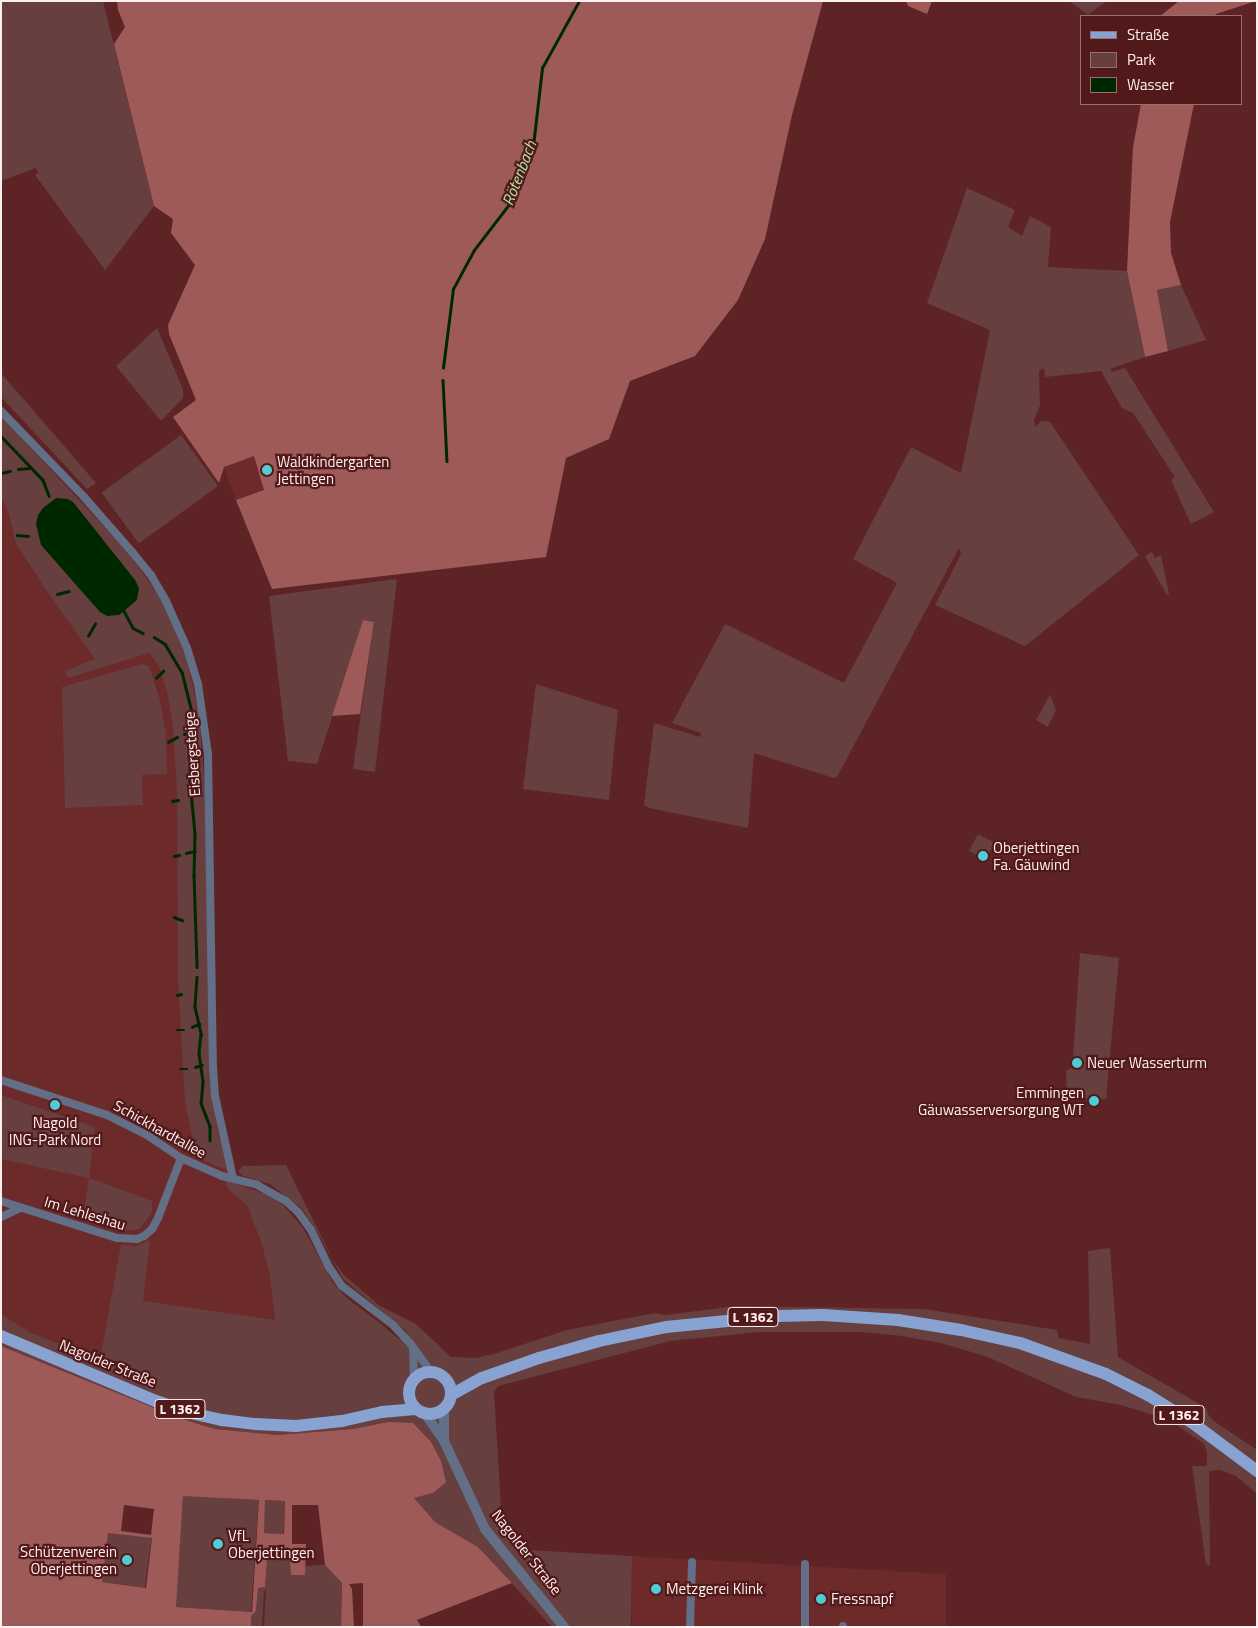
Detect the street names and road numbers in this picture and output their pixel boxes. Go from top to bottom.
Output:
street label: Eisbergsteige [180,711,204,797]
street label: Schickhardtallee [111,1096,209,1162]
street label: Im Lehleshau [42,1192,128,1234]
road number: L 1362 [727,1305,779,1328]
street label: Nagolder Straße [57,1335,159,1391]
road number: L 1362 [154,1398,206,1420]
road number: L 1362 [1153,1404,1205,1426]
street label: Nagolder Straße [488,1506,566,1598]

